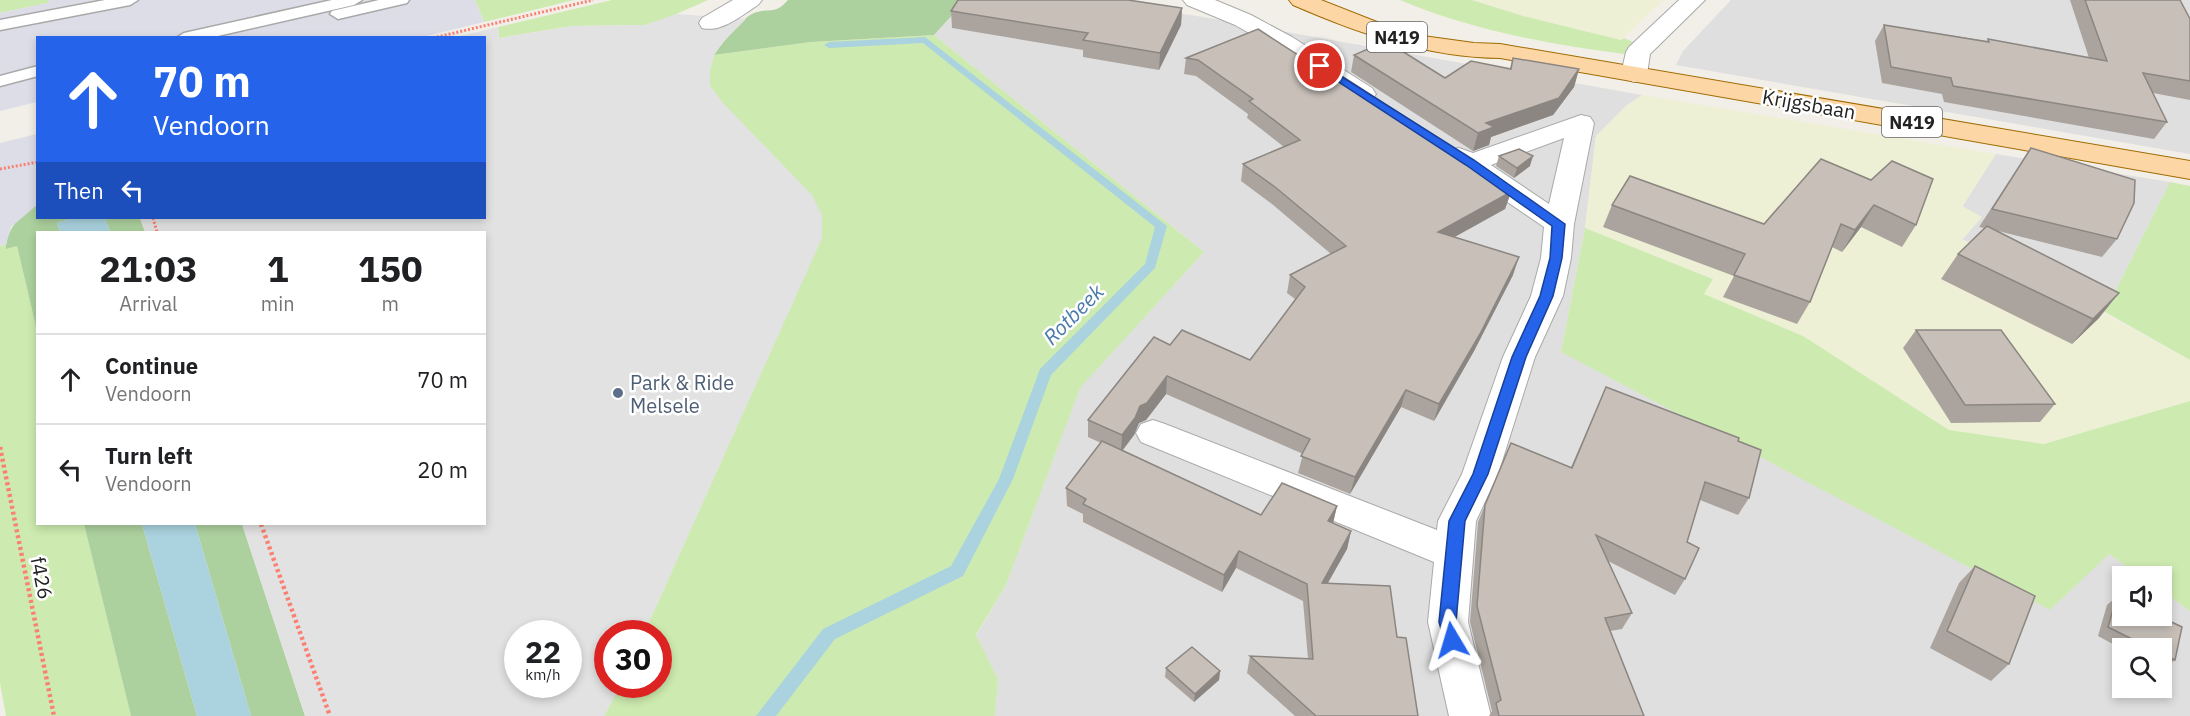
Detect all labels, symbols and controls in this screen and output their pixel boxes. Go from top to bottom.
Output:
road number: N419 [1367,22,1427,52]
pin [1294,40,1345,91]
icon: arrive [1303,49,1336,82]
text: 70 m [153,54,251,109]
icon: ahead [54,60,132,138]
street label: Krijgsbaan [1760,83,1858,125]
text: Vendoorn [153,107,270,142]
road number: N419 [1882,107,1942,137]
icon: left [116,174,149,207]
text: Then [54,176,104,205]
text: 21:03 [99,245,198,292]
text: 1 [267,245,289,292]
text: 150 [358,245,423,292]
water label: Rotbeek [1037,277,1110,350]
text: Arrival [119,290,178,317]
text: min [261,290,295,317]
text: m [382,290,399,317]
text: Continue [105,351,198,380]
icon: ahead [54,363,87,396]
text: 70 m [417,365,468,394]
place label: Park & Ride Melsele [630,369,734,419]
text: Vendoorn [105,380,192,407]
marker: Park & Ride Melsele [611,386,625,400]
text: Turn left [105,441,193,470]
icon: left [54,453,87,486]
text: 20 m [417,455,468,484]
text: Vendoorn [105,470,192,497]
street label: f426 [25,555,59,601]
map controls [2112,566,2172,698]
button: sound [2112,566,2172,626]
position arrow [1420,608,1484,672]
speed limit sign: 30 [594,620,672,698]
text: 22 [525,632,561,671]
button: search [2112,638,2172,698]
text: km/h [525,665,561,684]

